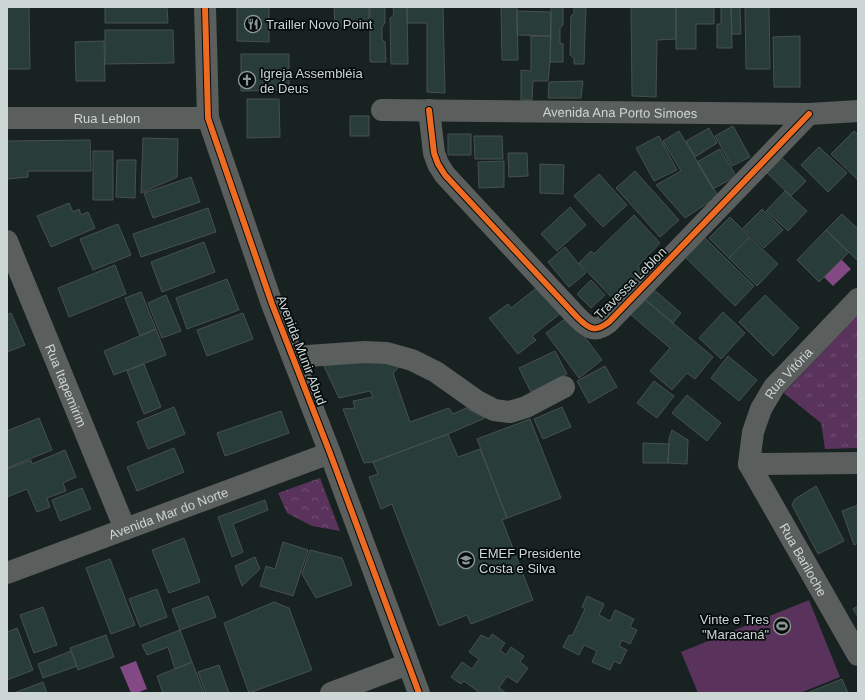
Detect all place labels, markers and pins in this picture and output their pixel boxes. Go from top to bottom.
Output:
restaurant icon: Trailler Novo Point [243,14,263,34]
place label: Trailler Novo Point [266,17,373,32]
place label: Igreja Assembléia de Deus [260,66,363,96]
church icon: Igreja Assembléia de Deus [237,70,257,90]
place label: EMEF Presidente Costa e Silva [479,546,581,576]
school or university icon: EMEF Presidente Costa e Silva [456,550,476,570]
place label: Vinte e Tres "Maracaná" [700,612,769,642]
sports icon: Vinte e Tres "Maracaná" [772,616,792,636]

